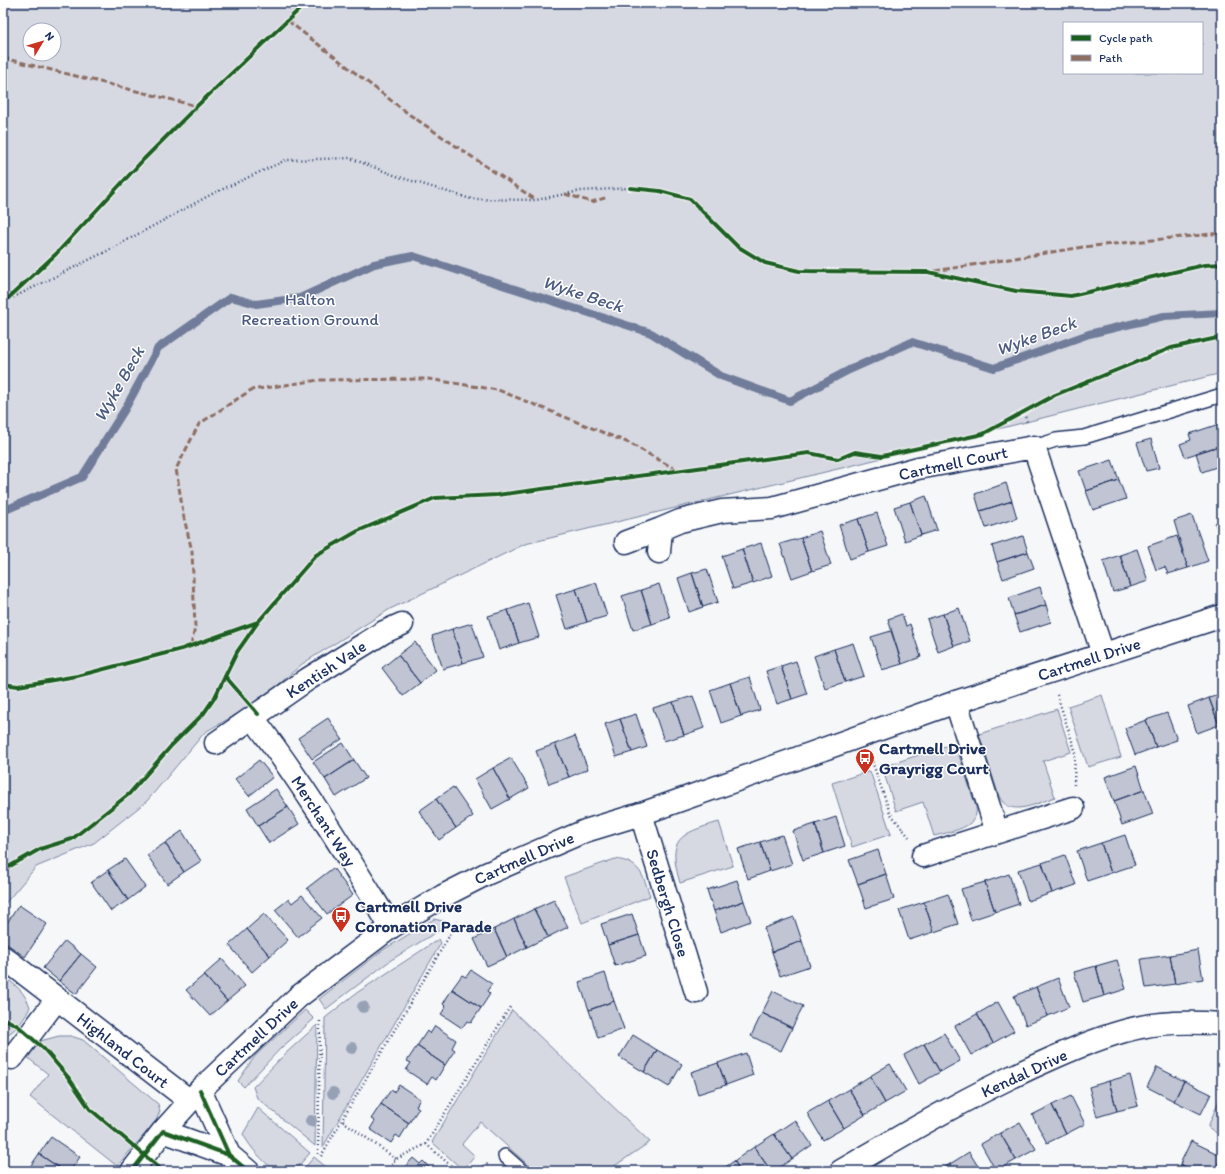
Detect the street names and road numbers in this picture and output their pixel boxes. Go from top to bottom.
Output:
street label: Cartmell Court [897,442,1009,484]
street label: Cartmell Drive [1035,633,1143,685]
street label: Kentish Vale [282,636,370,702]
street label: Merchant Way [287,772,361,870]
street label: Cartmell Drive [471,827,577,889]
street label: Sedbergh Close [642,847,694,959]
street label: Cartmell Drive [210,993,302,1081]
street label: Highland Court [73,1008,173,1092]
street label: Kendal Drive [978,1044,1070,1102]

